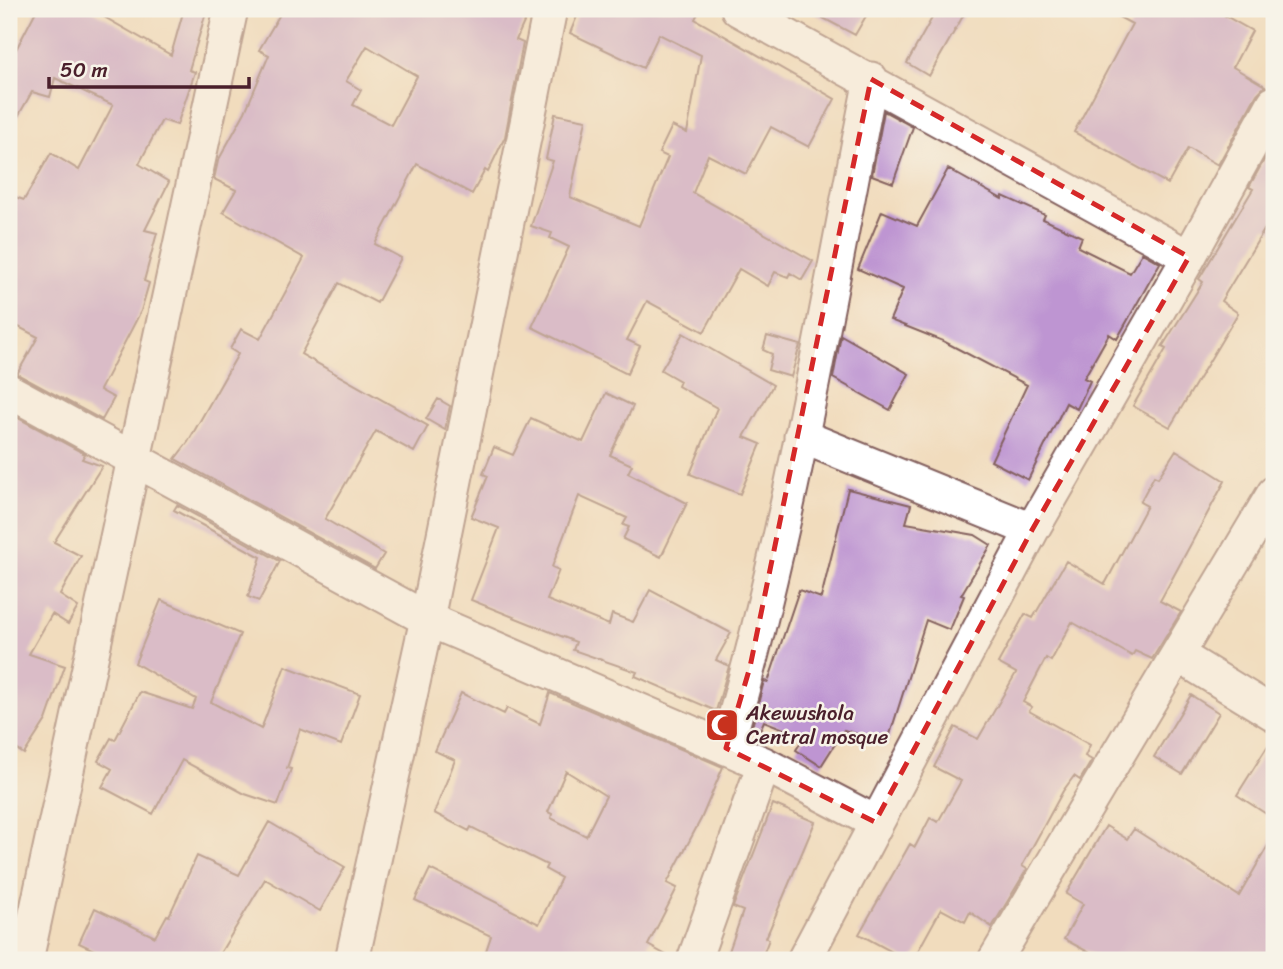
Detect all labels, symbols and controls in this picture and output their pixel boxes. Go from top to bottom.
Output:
scale bar [49,46,248,90]
text: 50 m [60,51,108,89]
place label: Akewushola Central mosque [745,694,889,756]
mosque icon: Akewushola Central mosque [703,706,741,744]

